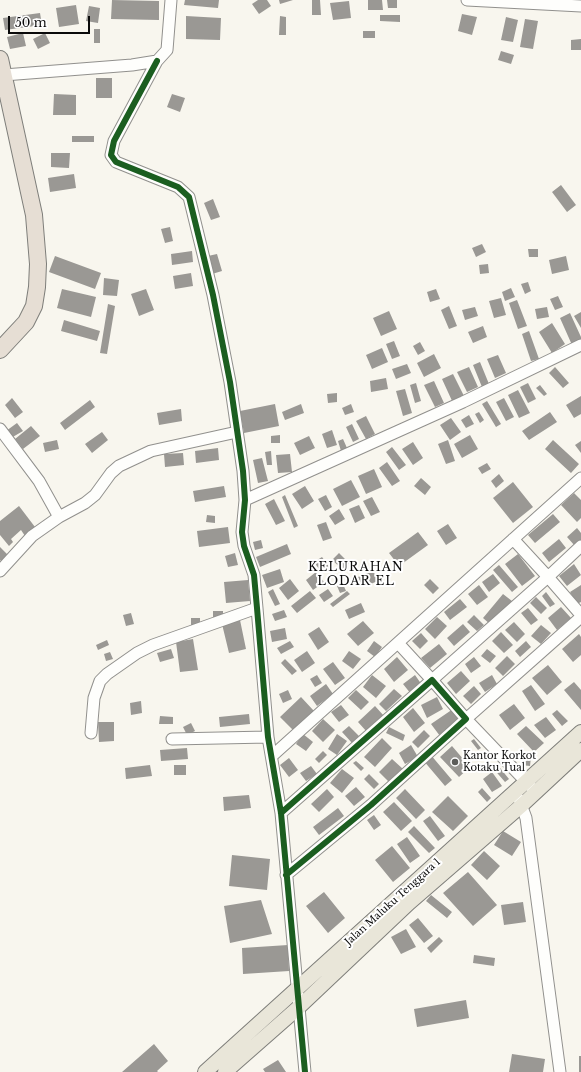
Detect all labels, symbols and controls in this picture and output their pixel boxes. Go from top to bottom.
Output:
scale bar [10,8,92,34]
text: 50 m [15,15,47,30]
district label: KELURAHAN LODAR EL [308,561,404,589]
place label: Kantor Korkot Kotaku Tual [463,750,536,774]
marker: Kantor Korkot Kotaku Tual [450,757,460,767]
street label: Jalan Maluku Tenggara 1 [343,856,443,948]

